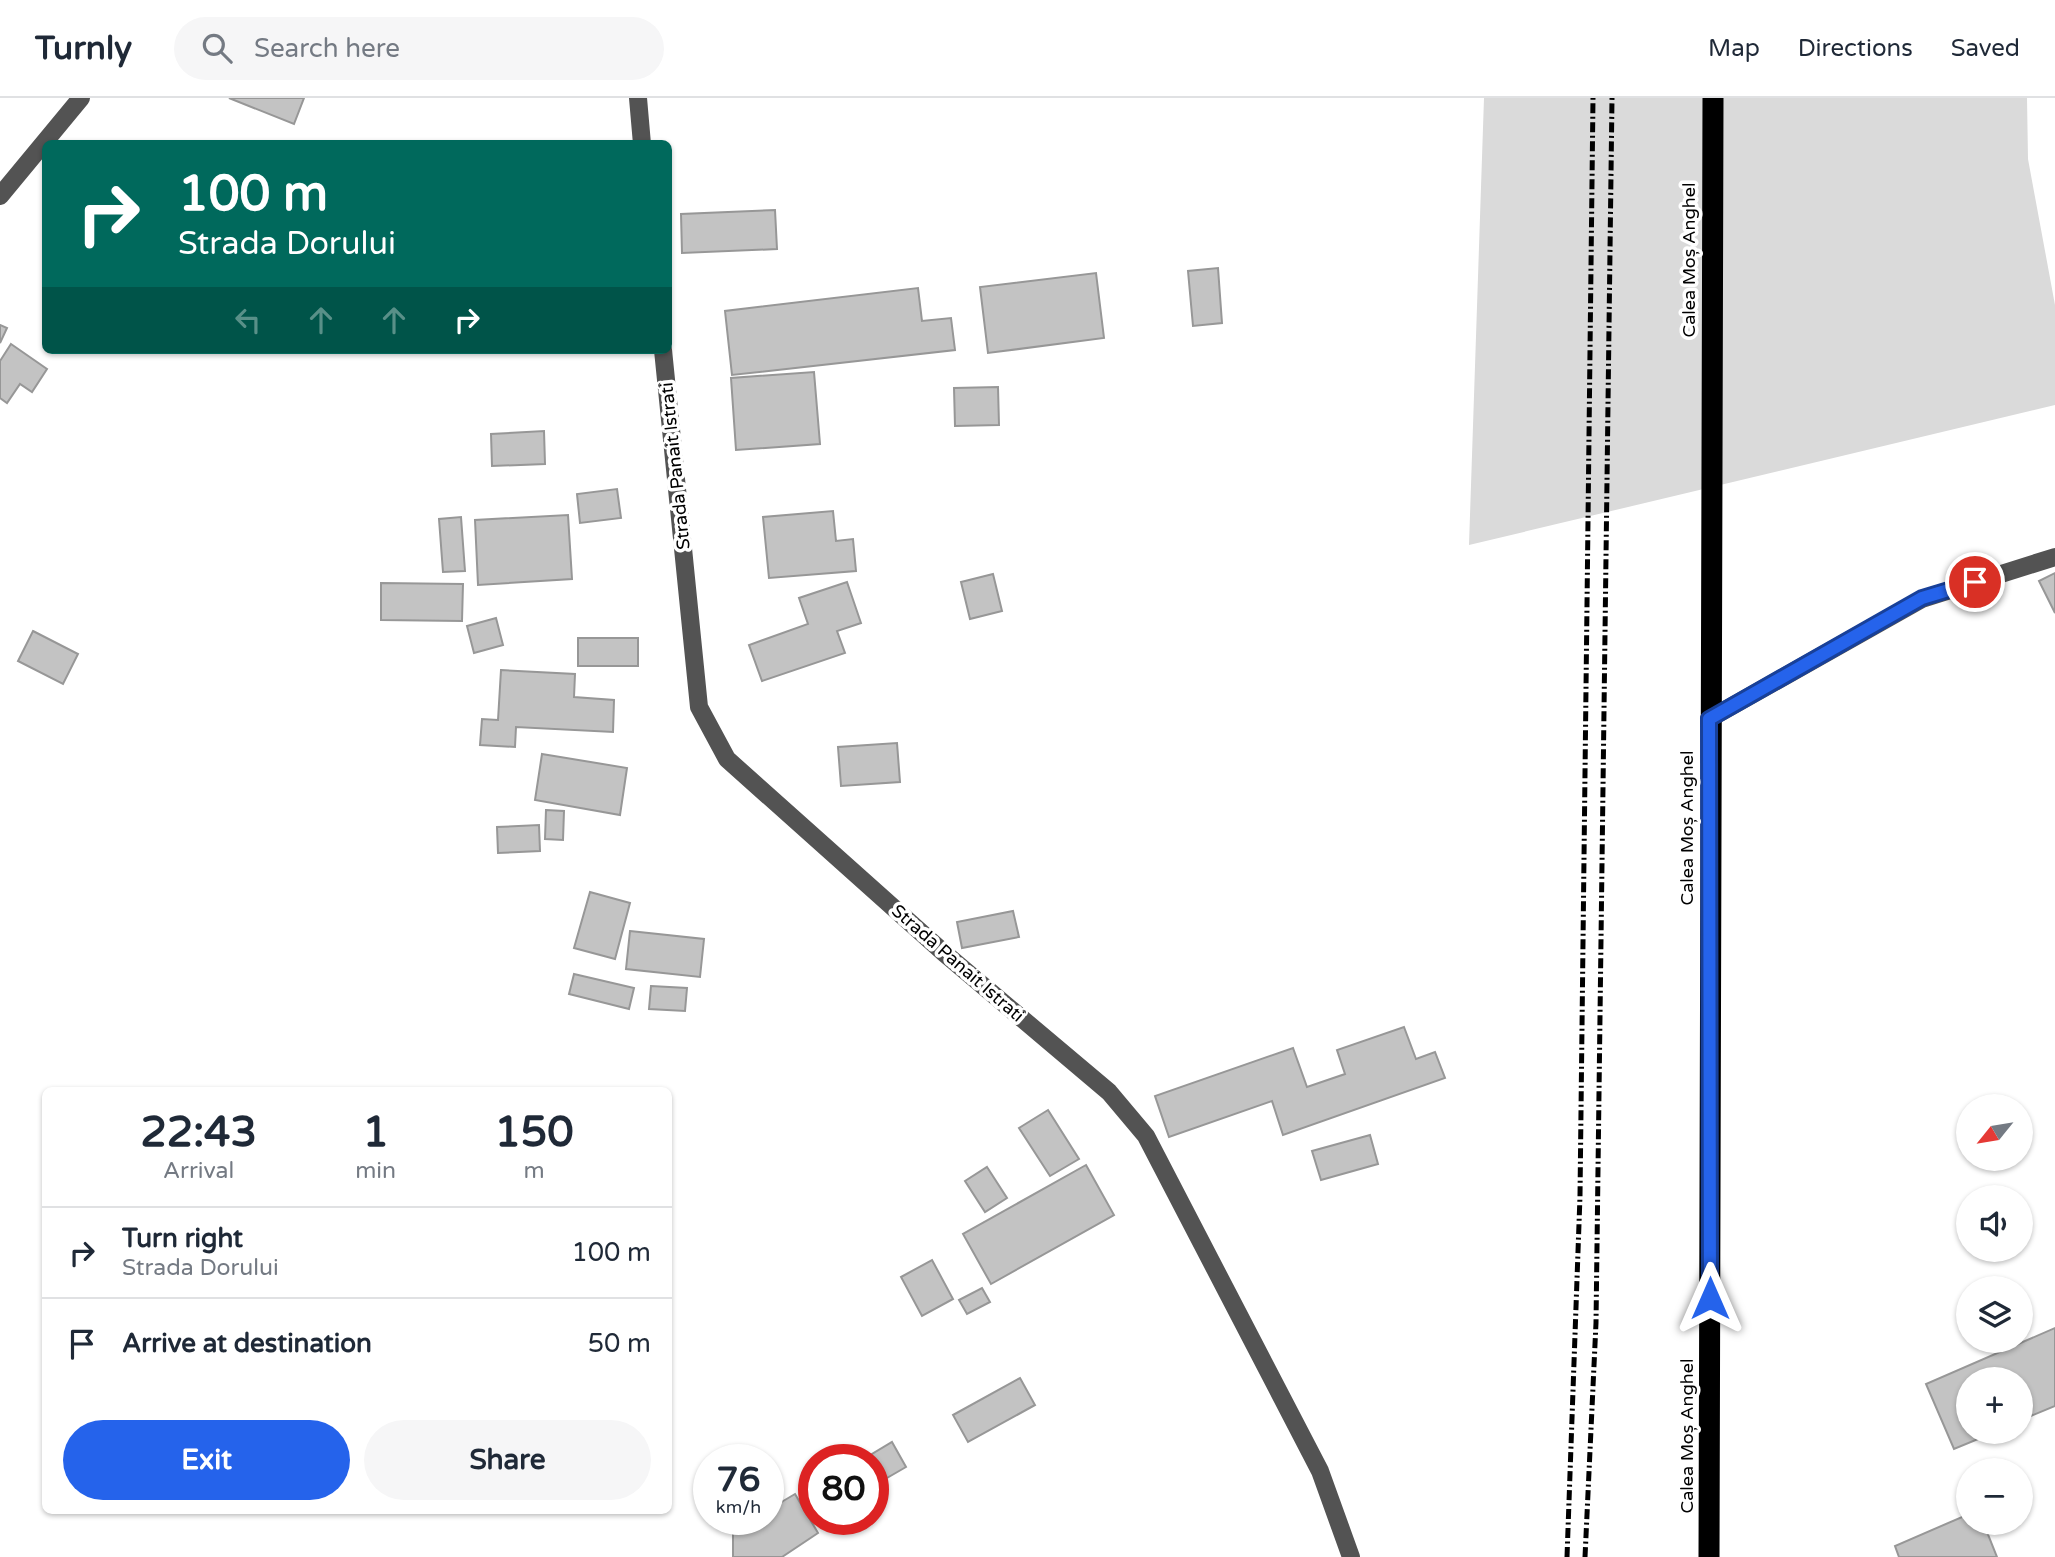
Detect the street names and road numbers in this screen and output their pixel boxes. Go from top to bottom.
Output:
street label: Calea Moș Anghel [1678,183,1700,337]
street label: Strada Panait Istrati [655,381,695,551]
street label: Calea Moș Anghel [1676,751,1698,905]
street label: Strada Panait Istrati [887,900,1029,1026]
street label: Calea Moș Anghel [1676,1359,1698,1513]

